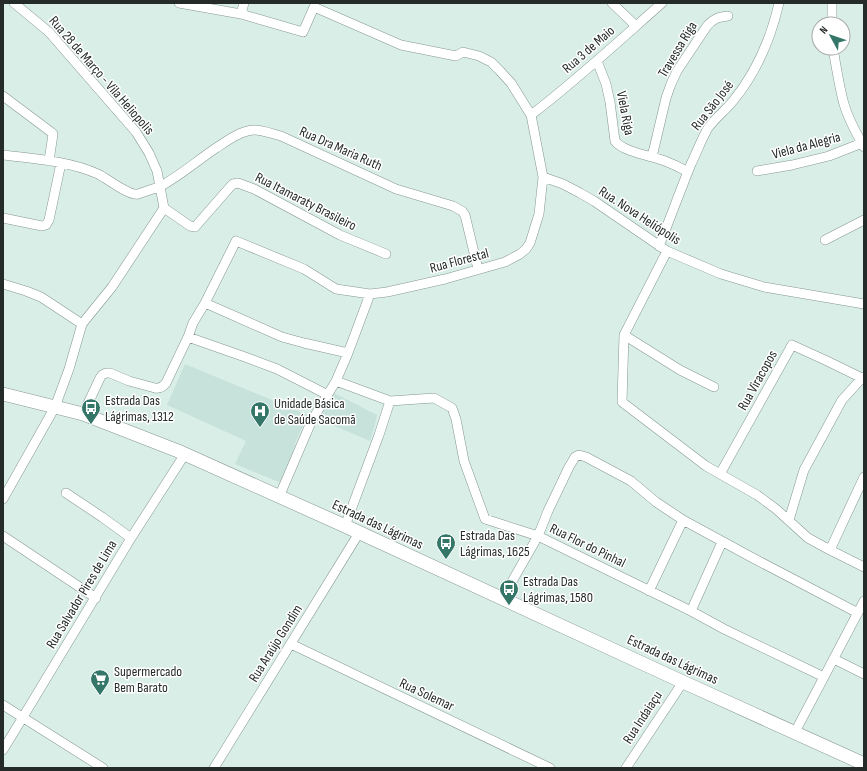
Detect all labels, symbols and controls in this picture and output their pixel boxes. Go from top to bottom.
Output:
street label: Rua 28 de Março - Vila Heliopolis [46,13,158,138]
north arrow [811,16,851,56]
street label: Travessa Riga [654,18,701,80]
street label: Rua 3 de Maio [559,22,618,77]
text: N [817,23,831,36]
street label: Rua São José [688,77,737,134]
street label: Viela Riga [613,90,638,137]
street label: Rua Dra Maria Ruth [297,123,385,174]
street label: Viela da Alegria [770,128,842,163]
street label: Rua Itamaraty Brasileiro [252,169,359,234]
street label: Rua. Nova Heliópolis [595,183,684,248]
street label: Rua Florestal [428,244,490,276]
street label: Rua Viracopos [734,347,781,413]
place label: Estrada Das Lágrimas, 1312 [105,392,174,425]
place label: Unidade Básica de Saúde Sacomã [274,395,356,428]
bus stop icon: Estrada Das Lágrimas, 1312 [80,397,102,425]
hospital icon: Unidade Básica de Saúde Sacomã [249,400,271,428]
street label: Estrada das Lágrimas [330,496,426,553]
street label: Rua Flor do Pinhal [547,520,628,571]
place label: Estrada Das Lágrimas, 1625 [460,527,530,560]
bus stop icon: Estrada Das Lágrimas, 1625 [435,532,457,560]
street label: Rua Salvador Pires de Lima [42,537,121,652]
place label: Estrada Das Lágrimas, 1580 [523,573,593,606]
bus stop icon: Estrada Das Lágrimas, 1580 [498,578,520,606]
street label: Rua Araújo Gondim [245,601,306,685]
street label: Estrada das Lágrimas [625,631,721,688]
place label: Supermercado Bem Barato [114,663,182,696]
supermarket icon: Supermercado Bem Barato [89,668,111,696]
street label: Rua Solemar [397,674,457,714]
street label: Rua Indaiaçu [619,688,666,747]

